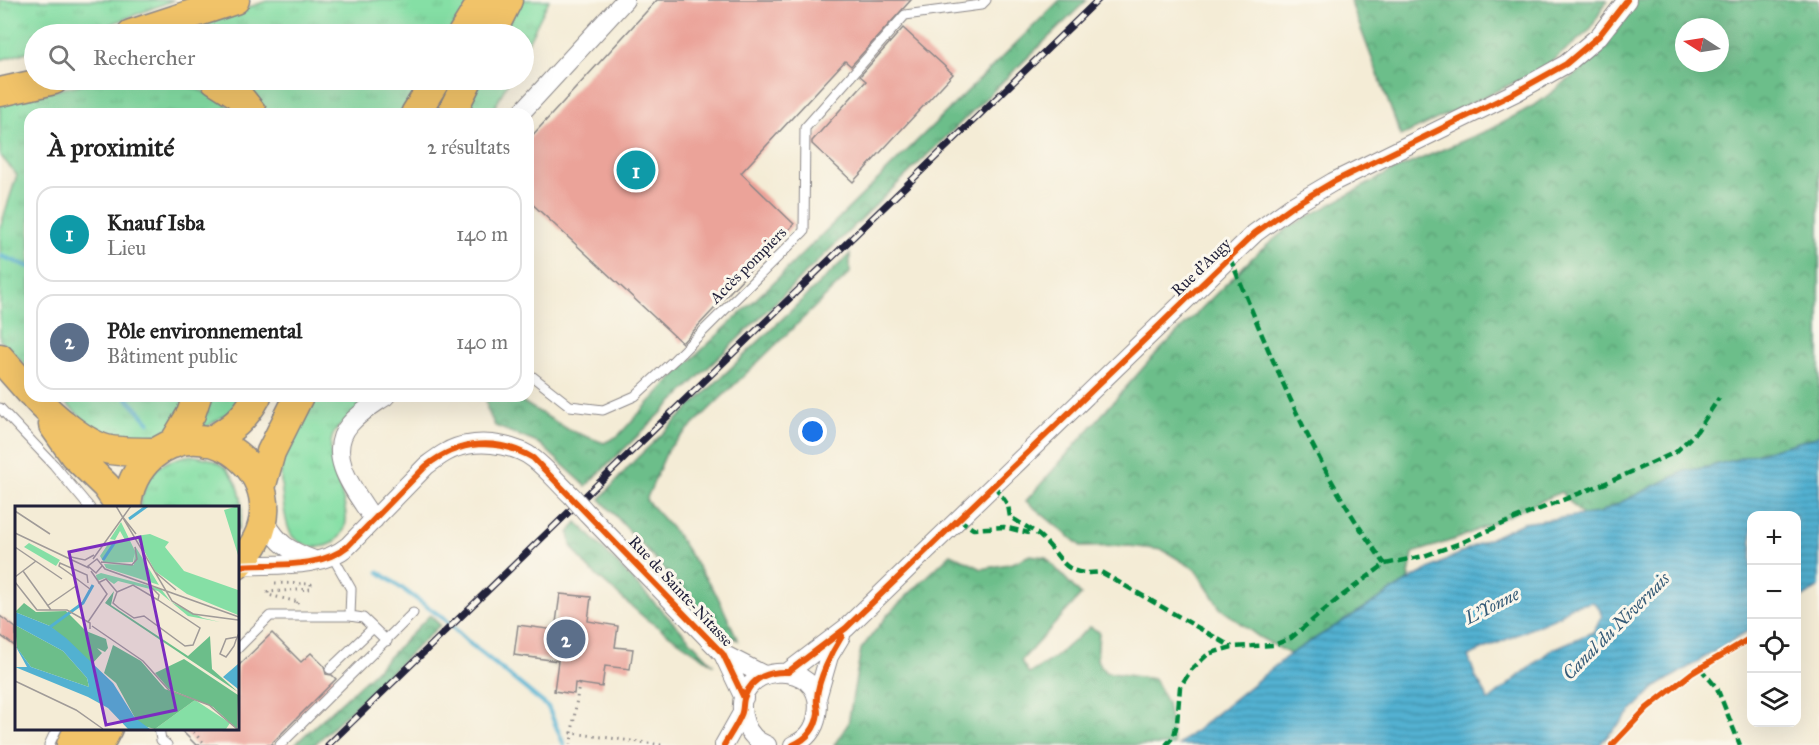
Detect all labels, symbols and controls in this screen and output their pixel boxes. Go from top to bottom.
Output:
north arrow [1675,18,1729,72]
search box [24,24,534,90]
icon: search [45,41,78,74]
text: Rechercher [93,44,195,71]
text: À proximité [48,131,174,163]
text: 2 résultats [427,135,510,159]
pin: 1 [616,148,656,192]
text: Knauf Isba [107,209,205,236]
text: 1 [66,222,73,246]
text: 140 m [456,222,508,246]
street label: Accès pompiers [705,223,790,308]
street label: Rue d'Augy [1167,234,1236,301]
text: Lieu [107,236,146,260]
text: Pôle environnemental [107,317,302,344]
text: 2 [65,330,74,354]
text: 140 m [456,330,508,354]
text: Bâtiment public [107,344,238,368]
your location [798,417,827,446]
inset map [15,506,238,730]
map controls [1747,511,1801,727]
button: + [1747,511,1801,565]
street label: Rue de Sainte-Nitasse [625,532,737,650]
button: − [1747,565,1801,619]
water label: Canal du Nivernais [1558,567,1675,684]
water label: L'Yonne [1460,582,1524,629]
pin: 2 [546,616,586,662]
button: locate [1747,619,1801,673]
button: layers [1747,673,1801,727]

